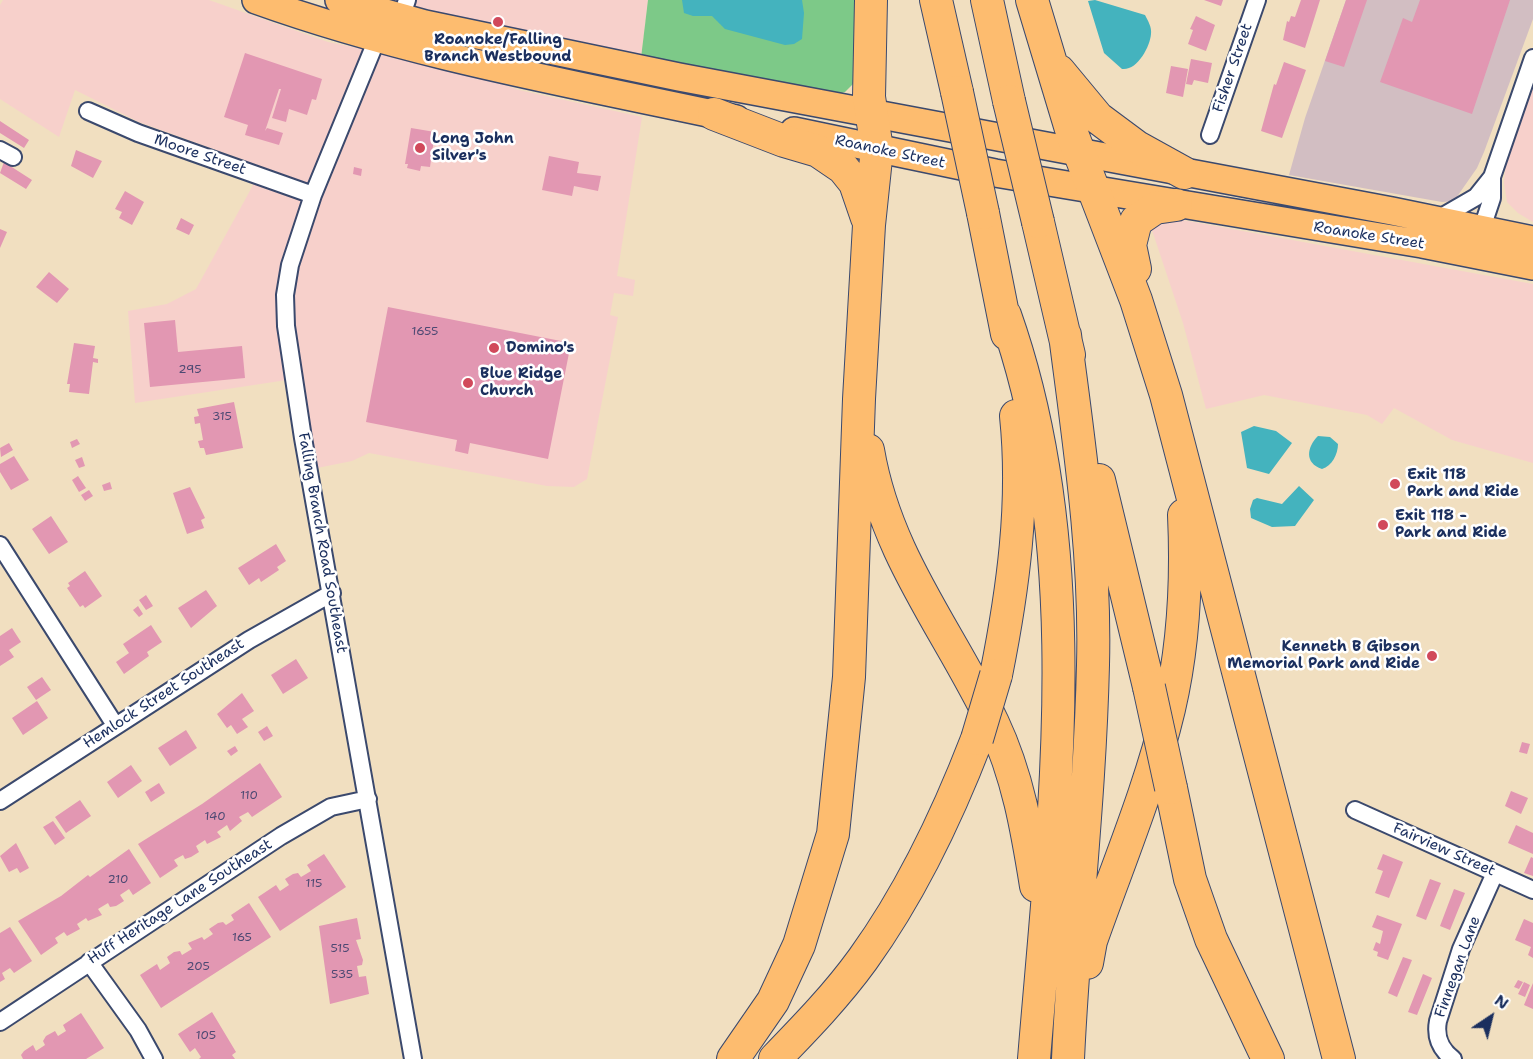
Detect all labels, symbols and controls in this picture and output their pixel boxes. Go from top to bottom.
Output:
marker: Roanoke/Falling Branch Westbound [491,15,505,29]
street label: Fisher Street [1209,21,1257,115]
place label: Roanoke/Falling Branch Westbound [424,31,572,66]
place label: Long John Silver's [432,130,514,165]
street label: Moore Street [152,131,248,179]
street label: Roanoke Street [833,132,947,172]
marker: Long John Silver's [413,141,427,155]
street label: Roanoke Street [1312,218,1426,254]
house number: 1655 [412,325,438,339]
place label: Domino's [506,339,574,357]
marker: Domino's [487,341,501,355]
house number: 295 [178,363,202,377]
place label: Blue Ridge Church [480,365,562,400]
marker: Blue Ridge Church [461,376,475,390]
house number: 315 [212,410,232,424]
street label: Falling Branch Road Southeast [294,431,350,655]
place label: Exit 118 Park and Ride [1407,466,1519,501]
marker: Exit 118 Park and Ride [1388,477,1402,491]
place label: Exit 118 - Park and Ride [1395,507,1507,542]
marker: Exit 118 - Park and Ride [1376,518,1390,532]
street label: Hemlock Street Southeast [80,635,248,753]
place label: Kenneth B Gibson Memorial Park and Ride [1227,638,1420,673]
marker: Kenneth B Gibson Memorial Park and Ride [1425,649,1439,663]
house number: 110 [240,789,258,803]
house number: 140 [204,810,226,824]
street label: Fairview Street [1390,819,1498,881]
street label: Huff Heritage Lane Southeast [84,836,276,968]
house number: 210 [108,873,128,887]
house number: 115 [306,877,322,891]
street label: Finnegan Lane [1431,914,1485,1020]
house number: 165 [232,931,252,945]
house number: 515 [330,942,350,956]
house number: 205 [186,960,210,974]
house number: 535 [331,968,353,982]
north arrow [1461,987,1521,1047]
text: N [1490,990,1513,1014]
house number: 105 [196,1029,216,1043]

